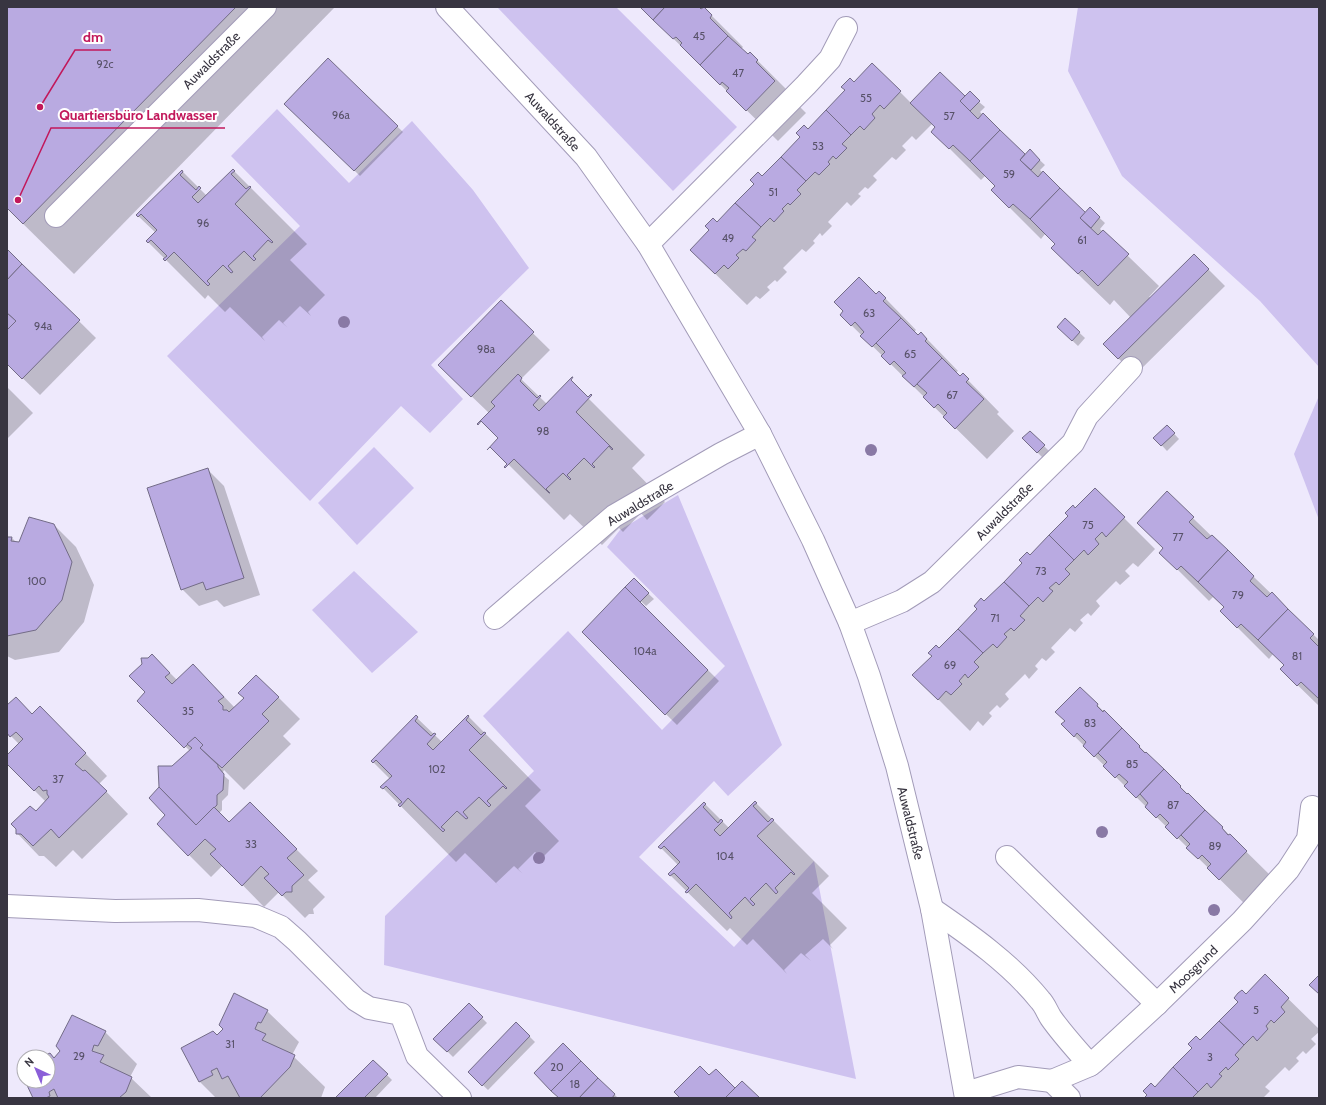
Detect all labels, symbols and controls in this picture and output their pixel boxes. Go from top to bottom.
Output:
callout: dm [75,24,111,50]
text: dm [83,28,103,46]
street label: Auwaldstraße [179,28,243,92]
house number: 45 [693,29,705,43]
house number: 92c [96,57,114,71]
house number: 47 [732,66,744,80]
street label: Auwaldstraße [522,88,584,154]
house number: 55 [860,91,872,105]
callout: Quartiersbüro Landwasser [51,102,225,128]
text: Quartiersbüro Landwasser [59,106,217,124]
house number: 96a [332,108,351,122]
house number: 57 [943,109,955,123]
house number: 53 [812,139,824,153]
house number: 59 [1003,167,1015,181]
house number: 51 [768,185,778,199]
house number: 96 [197,216,209,230]
house number: 49 [722,231,734,245]
house number: 61 [1077,233,1087,247]
house number: 63 [863,306,875,320]
house number: 94a [34,319,53,333]
house number: 98a [477,342,496,356]
house number: 65 [904,347,916,361]
house number: 67 [946,388,958,402]
house number: 98 [537,424,549,438]
street label: Auwaldstraße [604,477,676,529]
street label: Auwaldstraße [972,479,1036,543]
house number: 75 [1082,518,1094,532]
house number: 77 [1172,530,1184,544]
house number: 73 [1035,564,1047,578]
house number: 100 [28,574,47,588]
house number: 79 [1232,588,1244,602]
house number: 71 [990,611,1000,625]
house number: 104a [634,644,657,658]
house number: 81 [1292,649,1302,663]
house number: 69 [944,658,956,672]
house number: 35 [182,704,194,718]
house number: 83 [1084,716,1096,730]
house number: 85 [1126,757,1138,771]
house number: 102 [428,762,446,776]
house number: 37 [52,772,64,786]
street label: Auwaldstraße [894,785,928,861]
house number: 87 [1167,798,1180,812]
house number: 33 [245,837,257,851]
house number: 89 [1209,839,1221,853]
house number: 104 [716,849,734,863]
street label: Moosgrund [1165,942,1221,996]
house number: 5 [1253,1003,1259,1017]
house number: 31 [225,1037,235,1051]
north arrow [16,1049,56,1089]
house number: 29 [73,1049,85,1063]
house number: 3 [1207,1050,1213,1064]
text: N [21,1054,37,1070]
house number: 20 [550,1060,564,1074]
house number: 18 [570,1077,580,1091]

